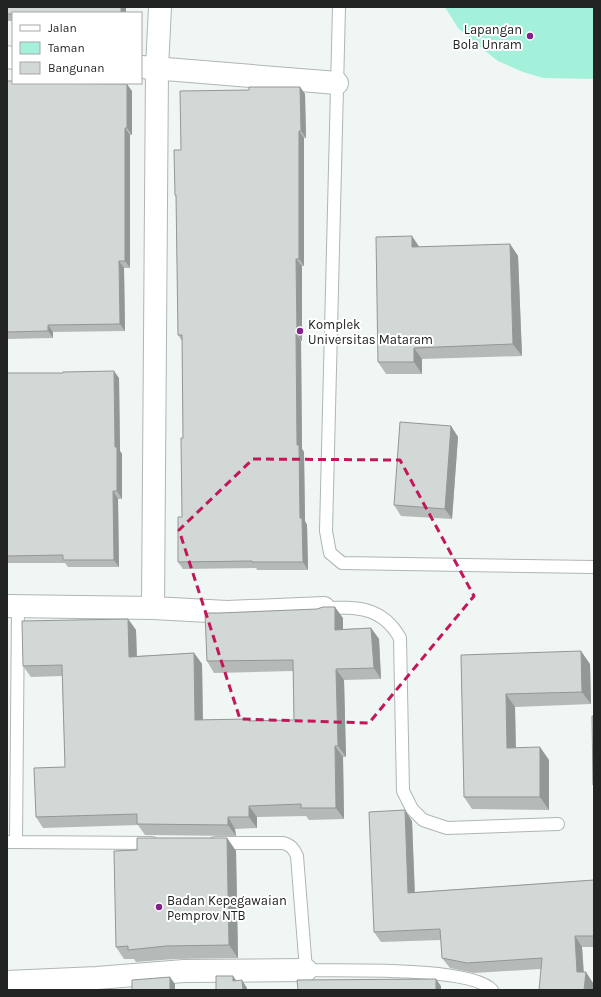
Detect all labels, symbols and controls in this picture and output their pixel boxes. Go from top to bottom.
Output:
legend [12,12,142,84]
text: Jalan [48,21,77,35]
place label: Lapangan Bola Unram [453,22,522,52]
marker: Lapangan Bola Unram [525,31,535,41]
text: Taman [48,41,85,55]
text: Bangunan [48,61,104,75]
place label: Komplek Universitas Mataram [308,317,433,347]
marker: Komplek Universitas Mataram [295,326,305,336]
place label: Badan Kepegawaian Pemprov NTB [167,893,287,923]
marker: Badan Kepegawaian Pemprov NTB [154,902,164,912]

